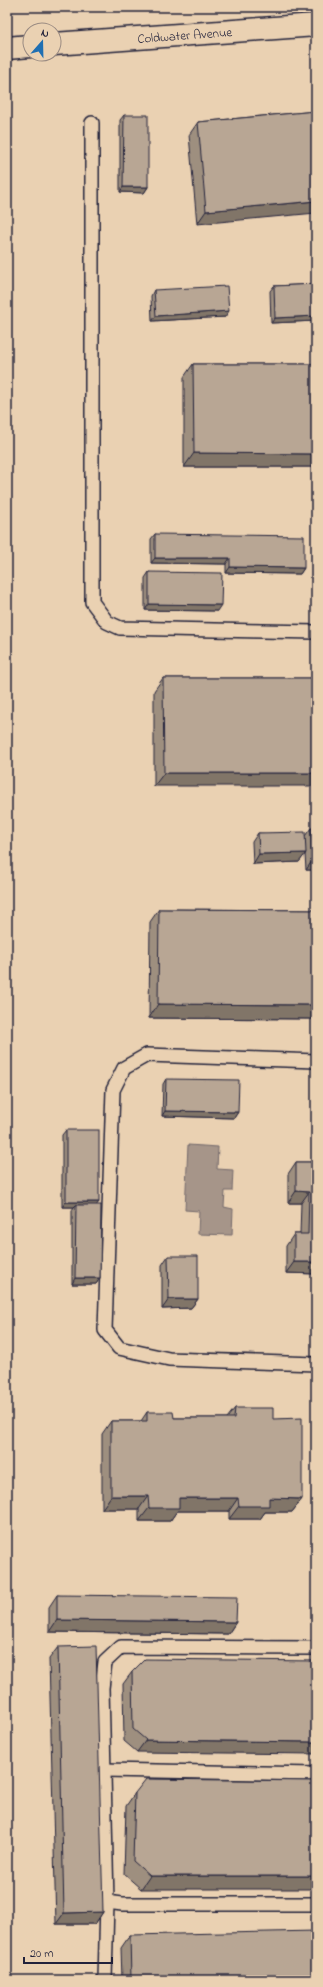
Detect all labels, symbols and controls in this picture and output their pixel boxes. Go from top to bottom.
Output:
north arrow [22,22,62,62]
street label: Coldwater Avenue [137,23,233,49]
text: N [39,25,51,42]
scale bar [24,1939,112,1965]
text: 20 m [30,1945,53,1963]

